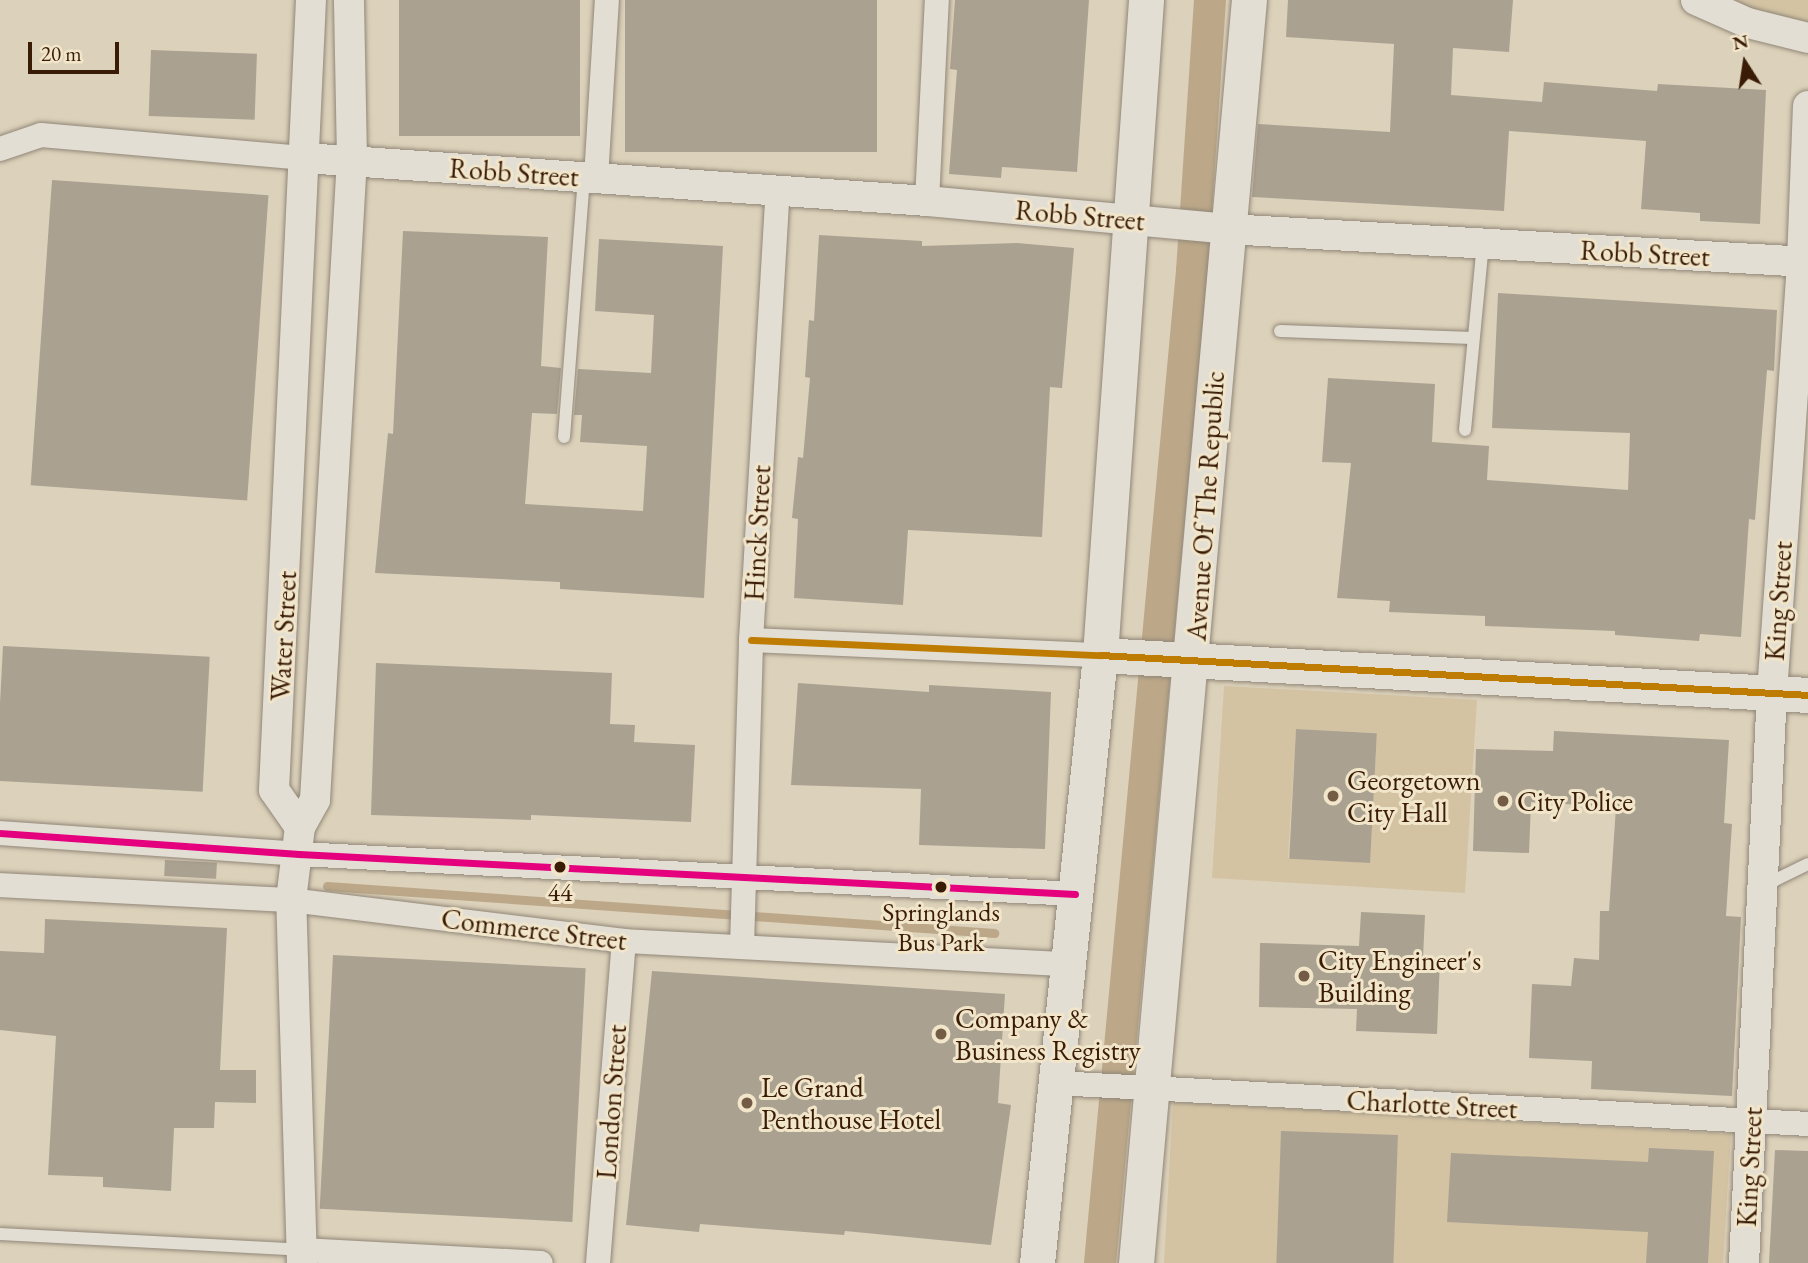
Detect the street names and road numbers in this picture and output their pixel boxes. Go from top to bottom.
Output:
street label: Robb Street [448,151,580,193]
street label: Robb Street [1014,193,1146,237]
street label: Robb Street [1579,233,1711,273]
street label: Avenue Of The Republic [1179,370,1231,642]
street label: Hinck Street [737,464,777,602]
street label: King Street [1757,540,1799,662]
street label: Water Street [263,570,303,702]
street label: Commerce Street [439,901,629,957]
street label: London Street [589,1024,633,1180]
street label: Charlotte Street [1346,1083,1518,1125]
street label: King Street [1729,1106,1769,1228]

